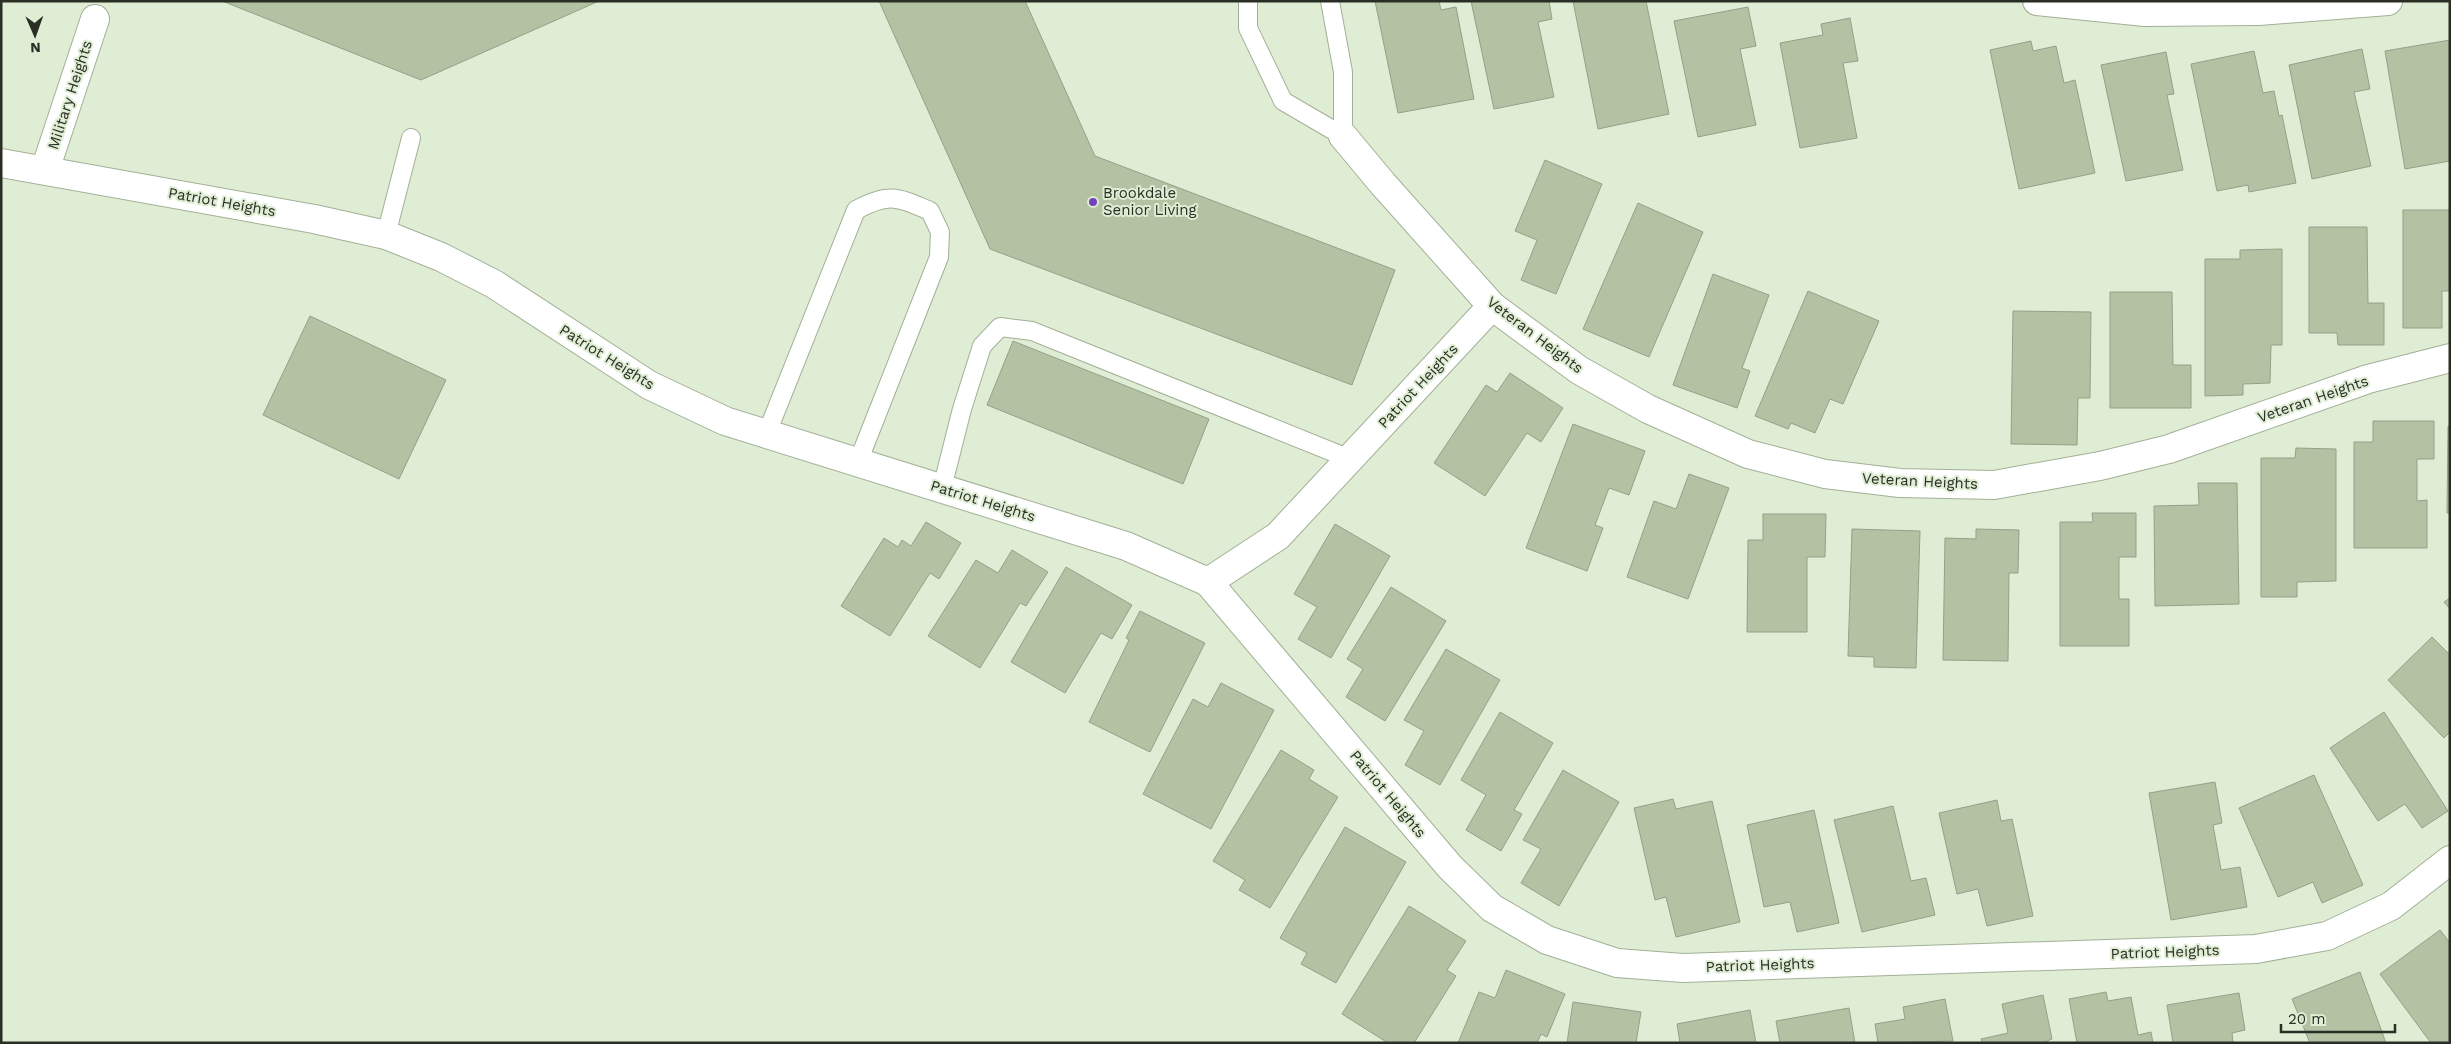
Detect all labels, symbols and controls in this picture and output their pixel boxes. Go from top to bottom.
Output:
north arrow [10,10,60,60]
street label: Military Heights [44,38,96,152]
text: N [30,40,41,56]
street label: Patriot Heights [167,184,277,220]
place label: Brookdale Senior Living [1103,184,1196,219]
marker: Brookdale Senior Living [1087,196,1099,208]
street label: Veteran Heights [1483,293,1587,377]
street label: Patriot Heights [556,321,658,394]
street label: Patriot Heights [1374,340,1462,432]
street label: Veteran Heights [2255,372,2371,426]
street label: Veteran Heights [1862,469,1979,493]
street label: Patriot Heights [928,476,1038,526]
street label: Patriot Heights [1346,747,1430,842]
street label: Patriot Heights [2110,941,2220,963]
street label: Patriot Heights [1705,954,1815,976]
scale bar [2281,1002,2395,1034]
text: 20 m [2288,1010,2326,1028]

